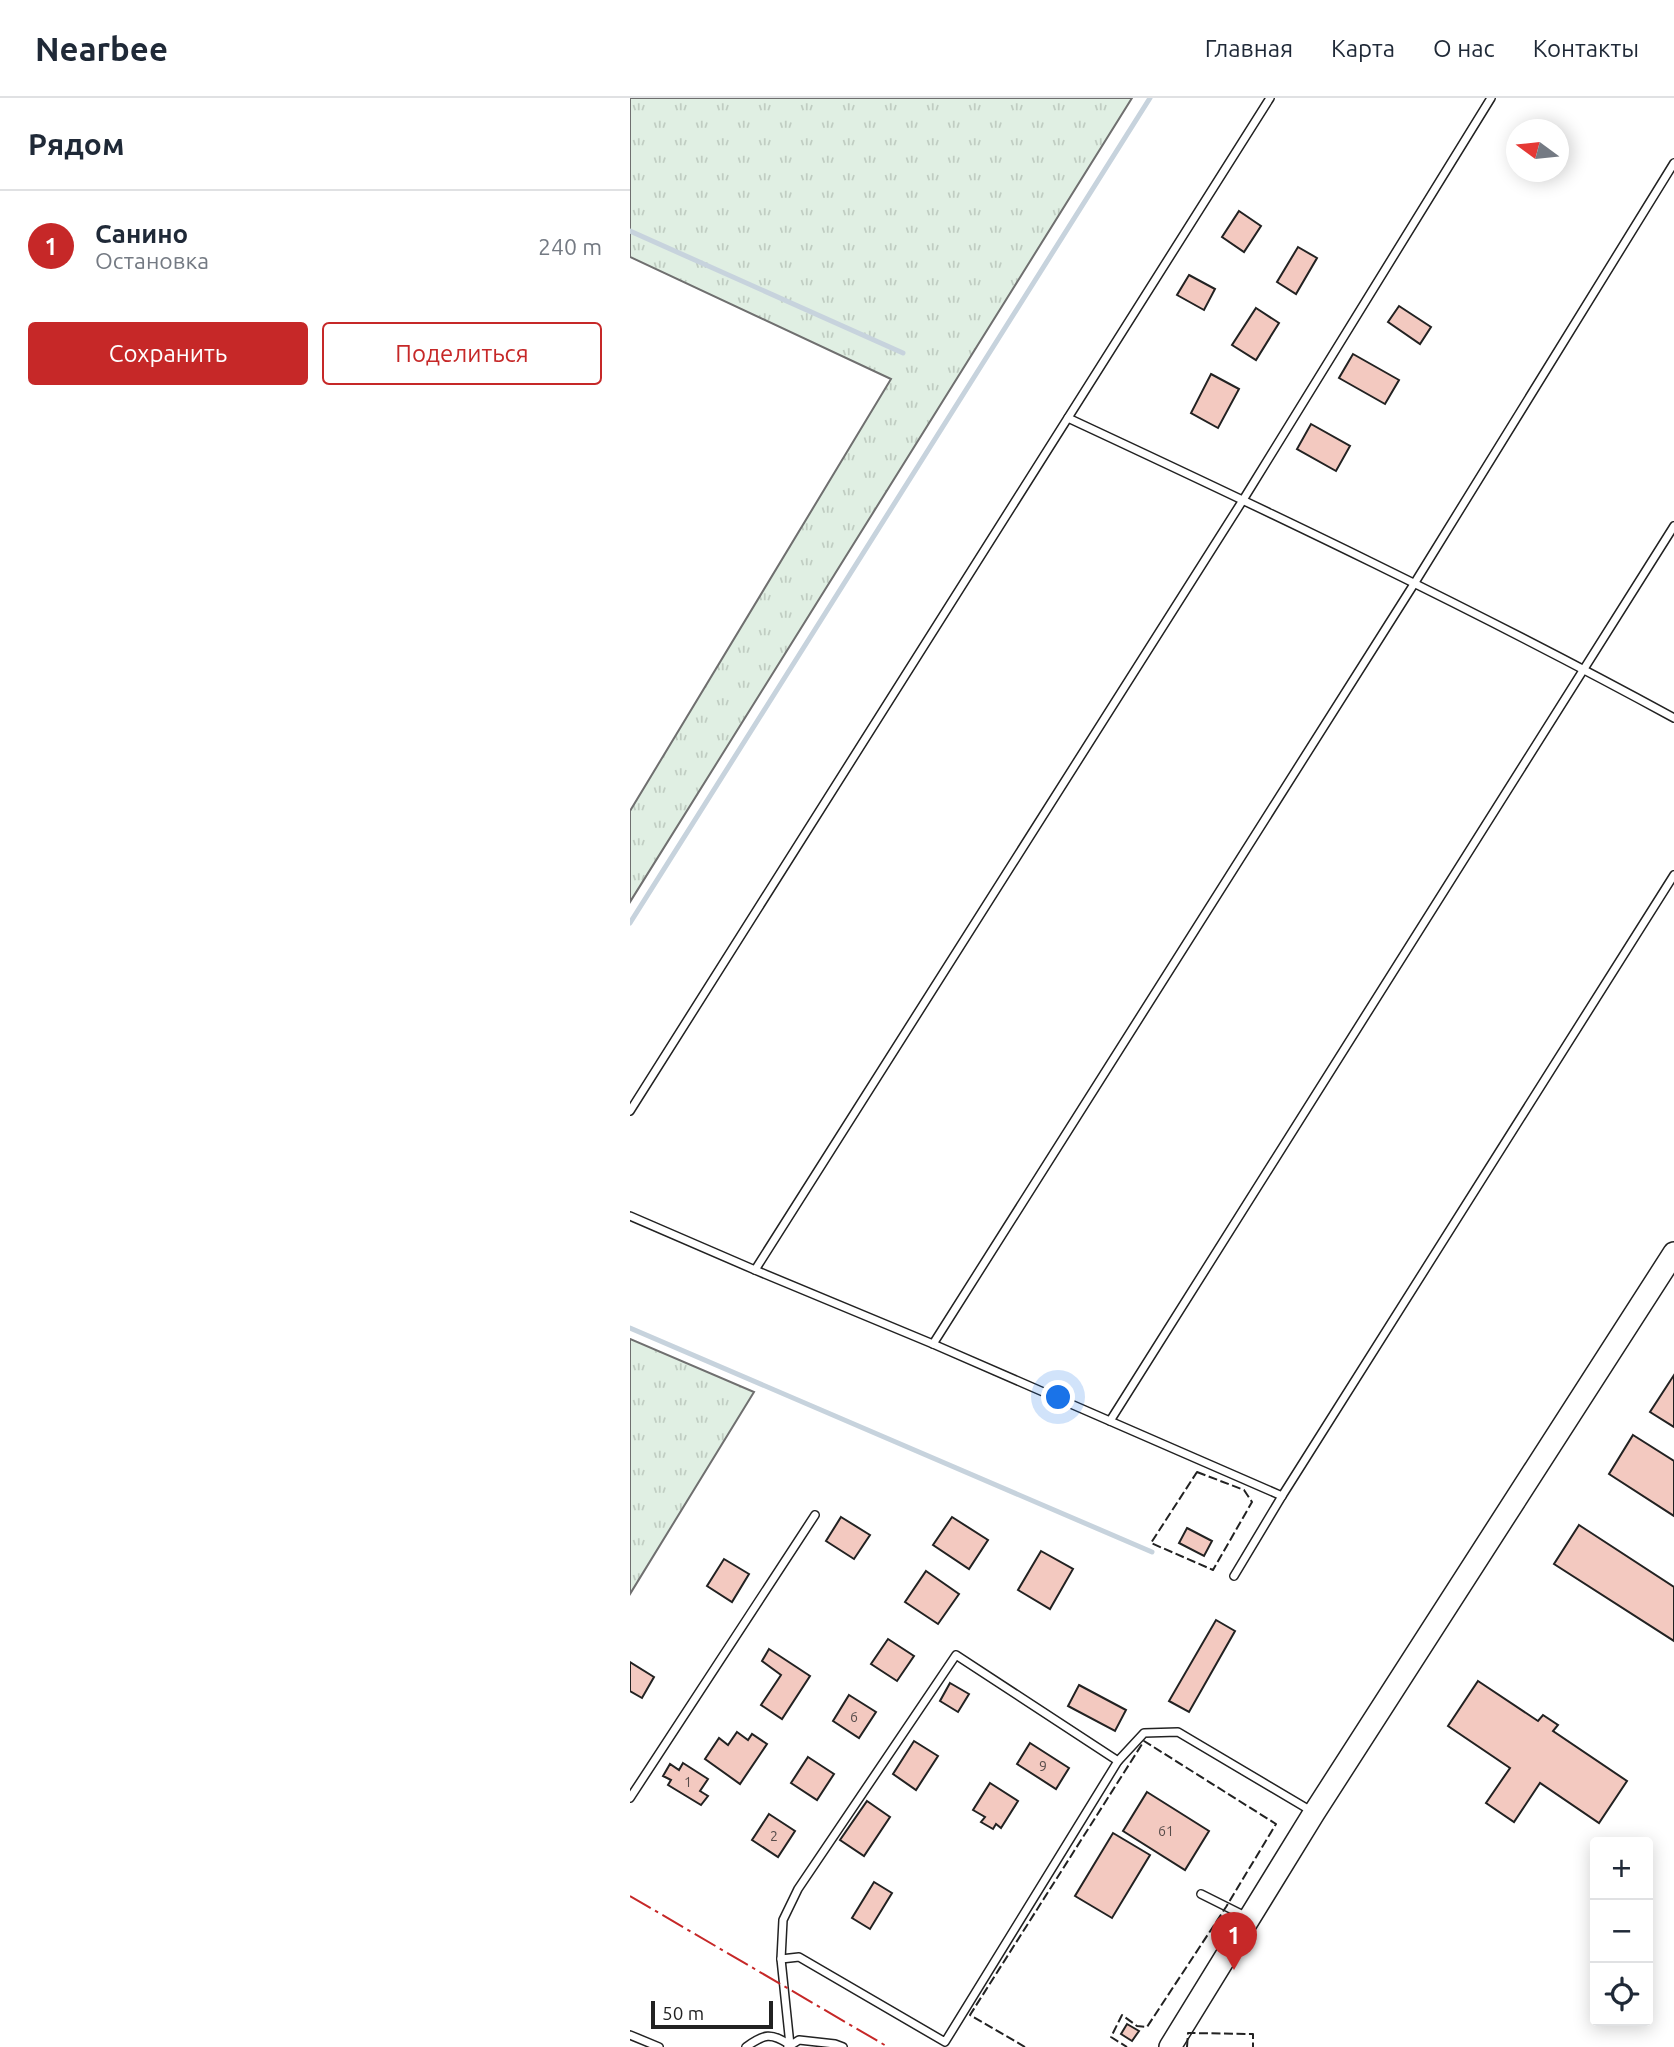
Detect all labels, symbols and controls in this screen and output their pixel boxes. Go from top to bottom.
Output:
text: Nearbee [35,30,168,67]
text: Главная [1205,35,1293,62]
text: Карта [1331,35,1395,62]
text: О нас [1433,35,1495,62]
text: Контакты [1533,35,1639,62]
north arrow [1506,119,1569,182]
text: Рядом [28,127,124,161]
text: Санино [95,219,188,248]
text: 1 [45,234,57,259]
text: 240 m [538,234,602,259]
text: Остановка [95,248,209,273]
button: Сохранить [28,322,308,385]
button: Поделиться [322,322,602,385]
your location [1041,1380,1075,1414]
house number: 6 [850,1709,858,1725]
house number: 9 [1039,1758,1047,1774]
house number: 1 [684,1774,692,1790]
house number: 61 [1158,1823,1174,1839]
house number: 2 [770,1828,778,1844]
map controls [1590,1837,1653,2026]
button: + [1590,1837,1653,1900]
button: − [1590,1900,1653,1963]
pin: 1 [1211,1912,1257,1970]
button: locate [1590,1963,1653,2026]
scale bar [651,1998,774,2030]
text: 50 m [662,2002,704,2024]

